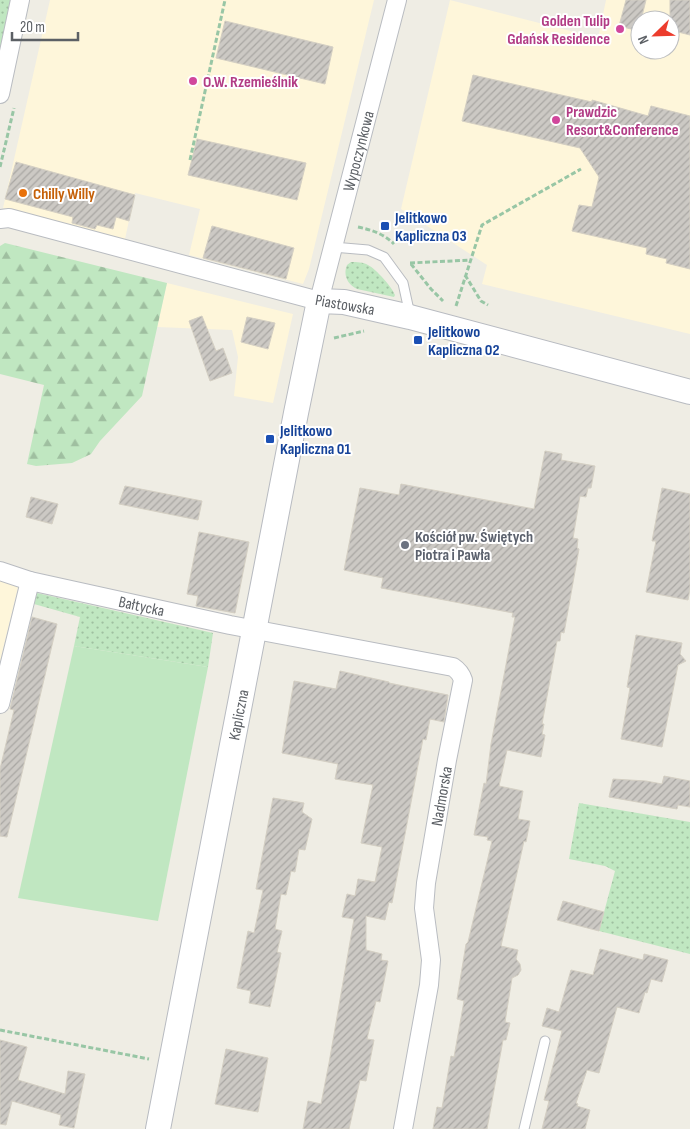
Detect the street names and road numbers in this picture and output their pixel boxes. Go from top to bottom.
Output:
street label: Wypoczynkowa [340,109,379,194]
street label: Piastowska [314,291,376,320]
street label: Bałtycka [117,593,166,621]
street label: Kapliczna [225,688,254,742]
street label: Nadmorska [428,765,457,828]

